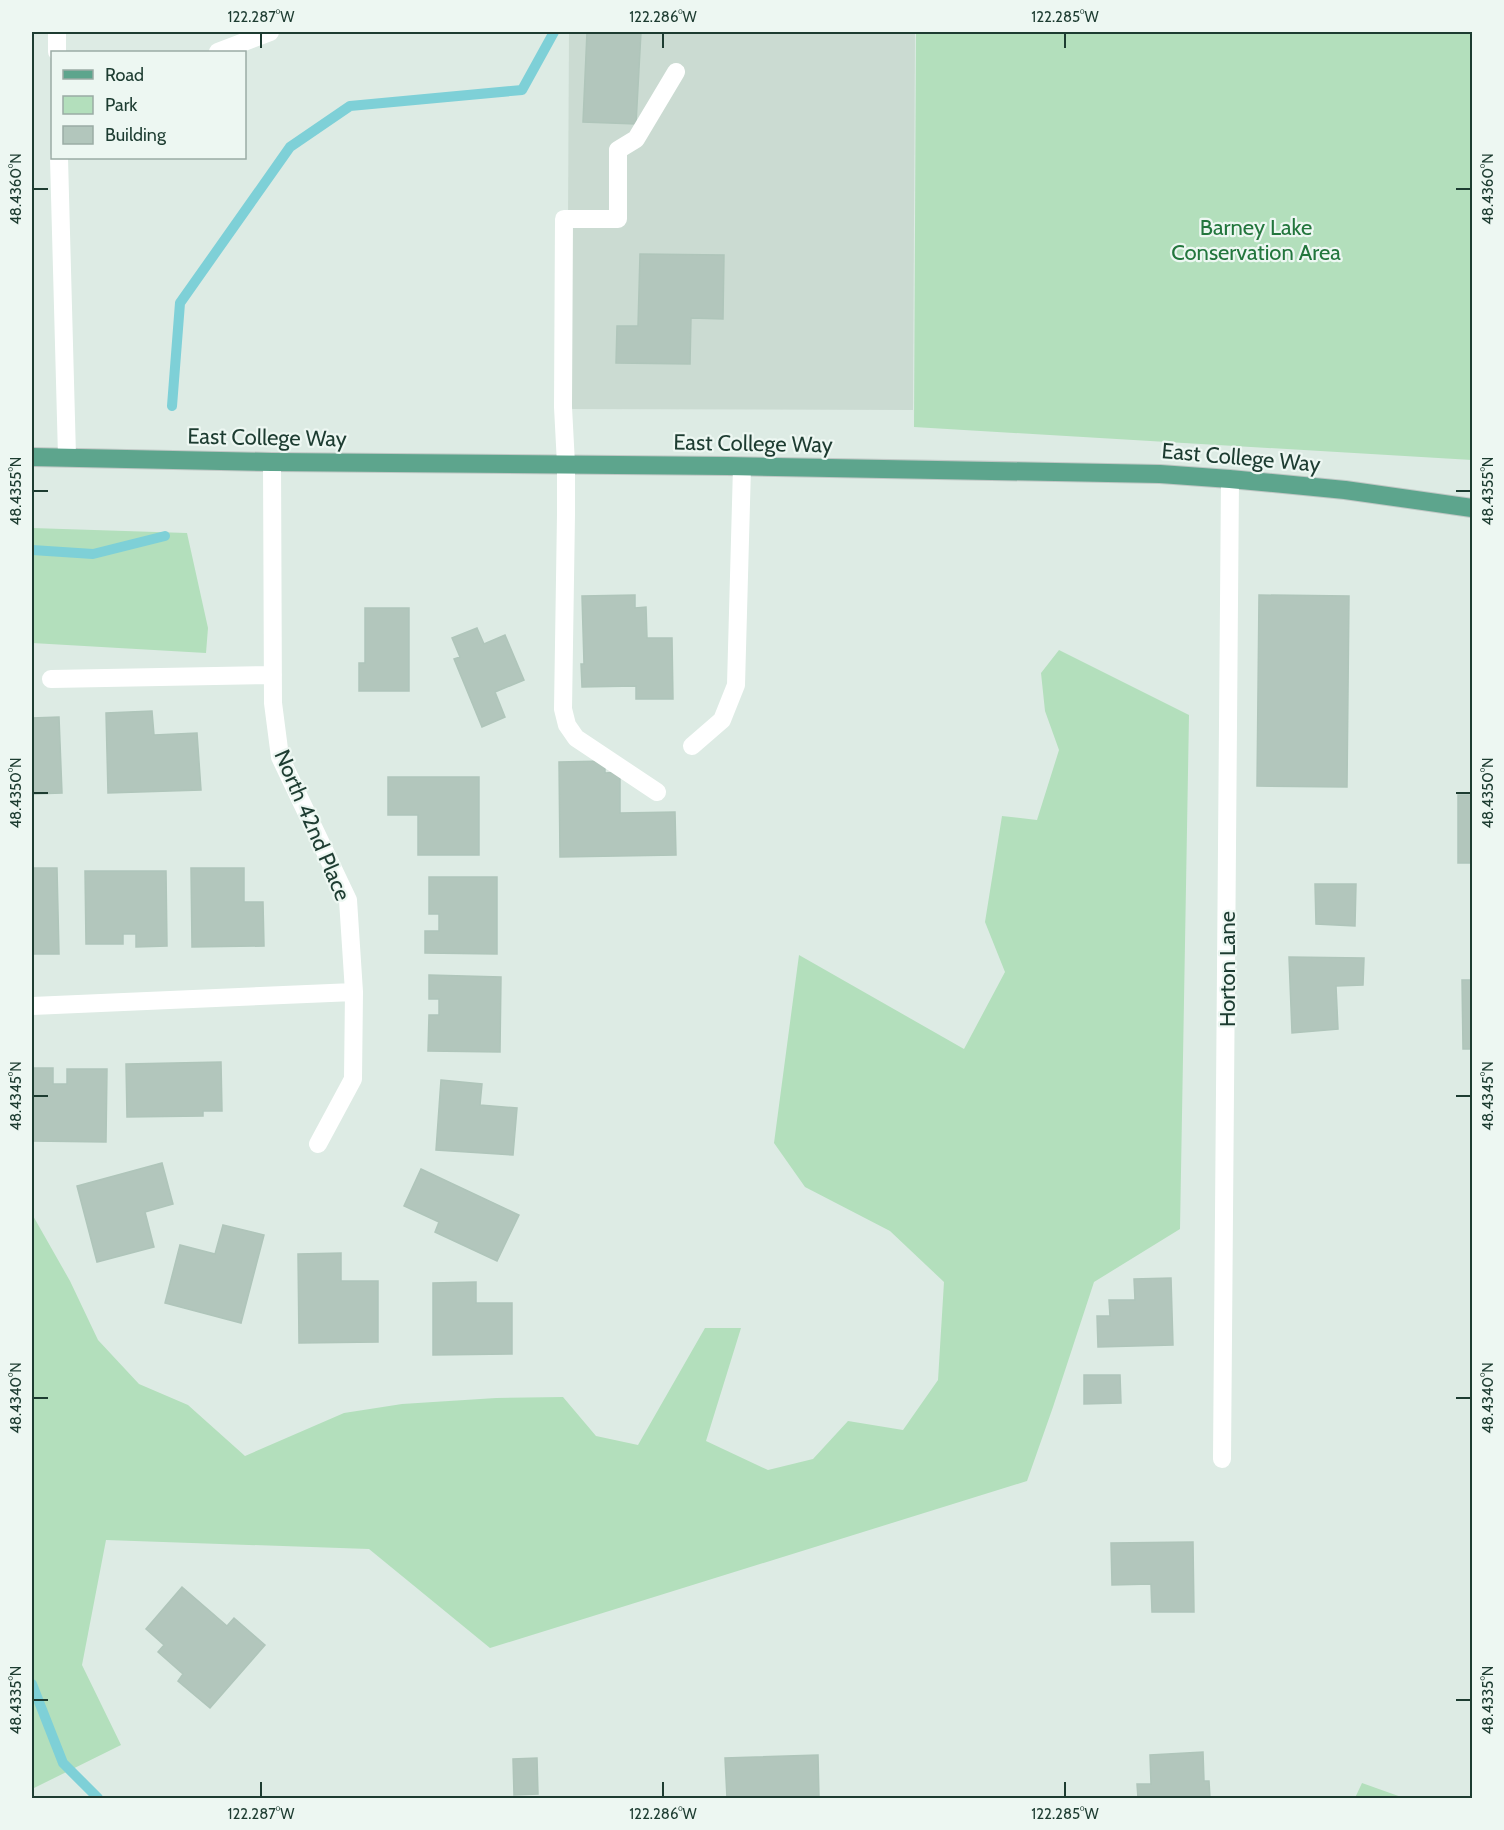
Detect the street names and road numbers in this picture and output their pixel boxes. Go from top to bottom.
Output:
street label: East College Way [187,423,347,452]
street label: East College Way [673,429,833,458]
street label: East College Way [1160,437,1322,478]
street label: North 42nd Place [269,746,357,905]
street label: Horton Lane [1214,911,1241,1027]

